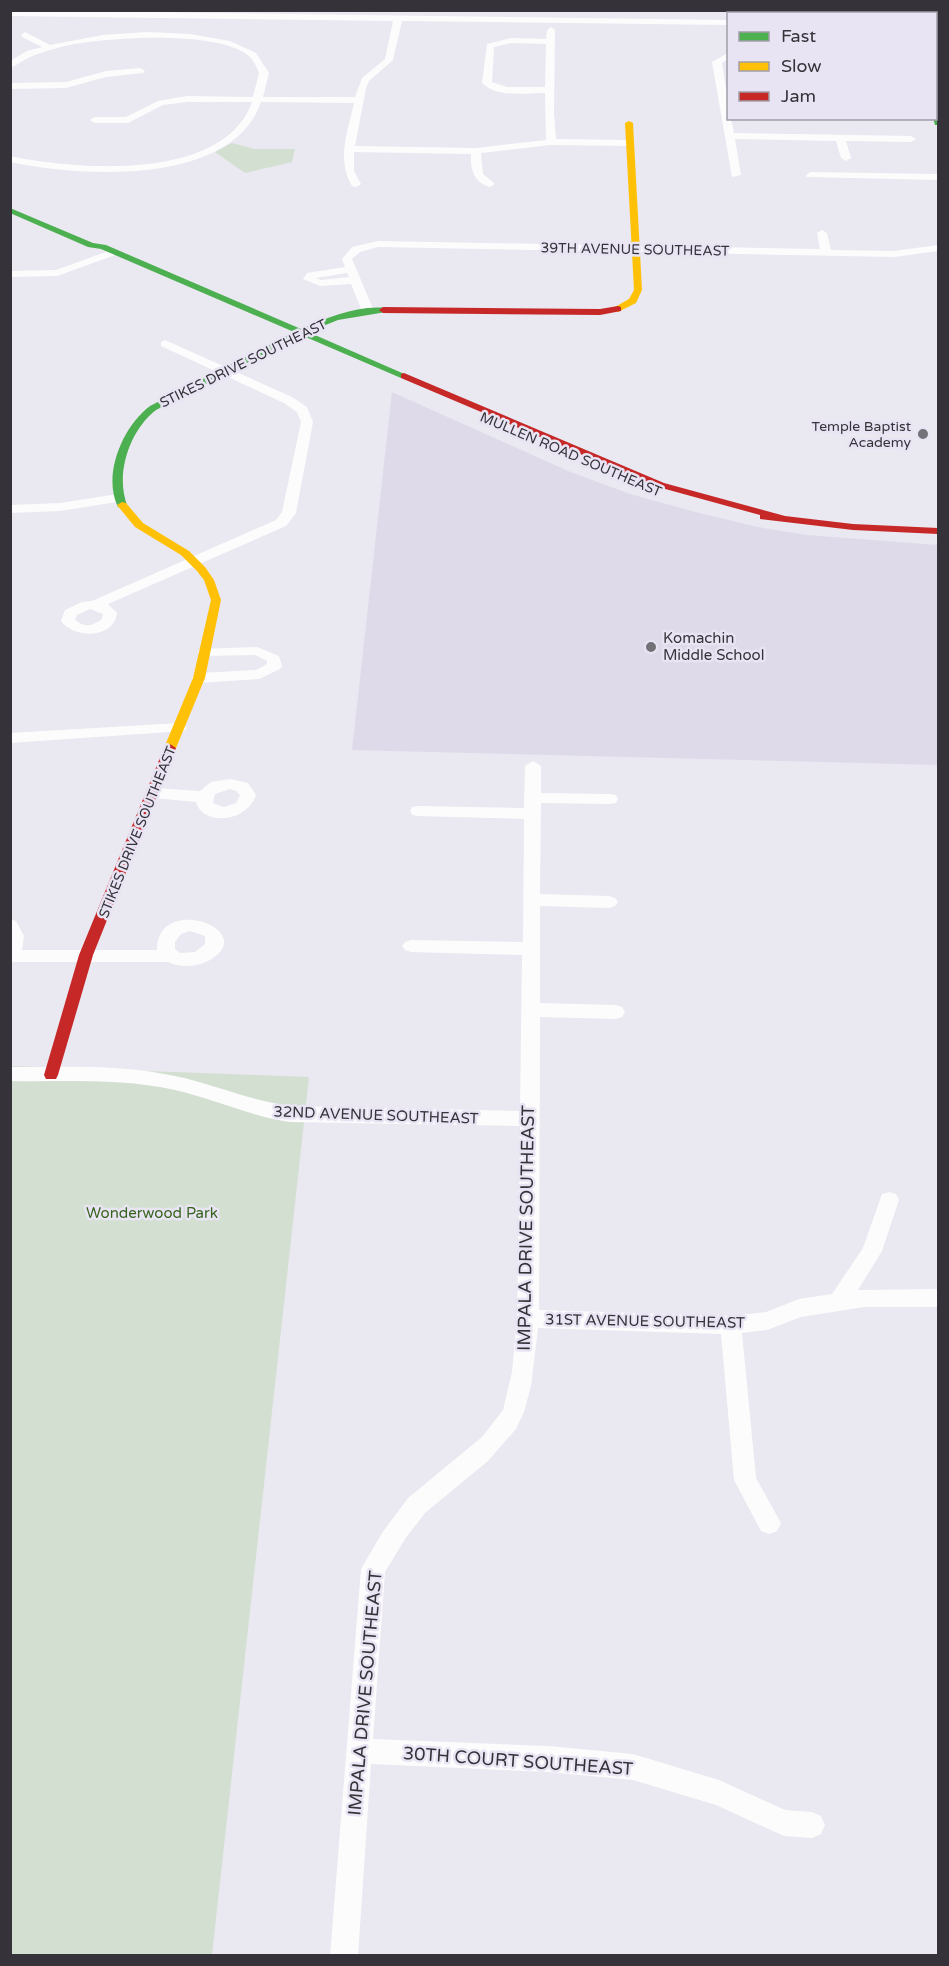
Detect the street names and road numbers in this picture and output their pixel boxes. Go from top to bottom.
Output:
street label: 39TH AVENUE SOUTHEAST [540,239,730,260]
street label: STIKES DRIVE SOUTHEAST [157,315,330,411]
street label: MULLEN ROAD SOUTHEAST [477,408,665,501]
street label: STIKES DRIVE SOUTHEAST [95,743,180,921]
street label: 32ND AVENUE SOUTHEAST [273,1102,479,1128]
street label: IMPALA DRIVE SOUTHEAST [513,1105,539,1351]
street label: 31ST AVENUE SOUTHEAST [545,1310,745,1332]
street label: IMPALA DRIVE SOUTHEAST [343,1570,387,1816]
street label: 30TH COURT SOUTHEAST [402,1742,634,1780]

